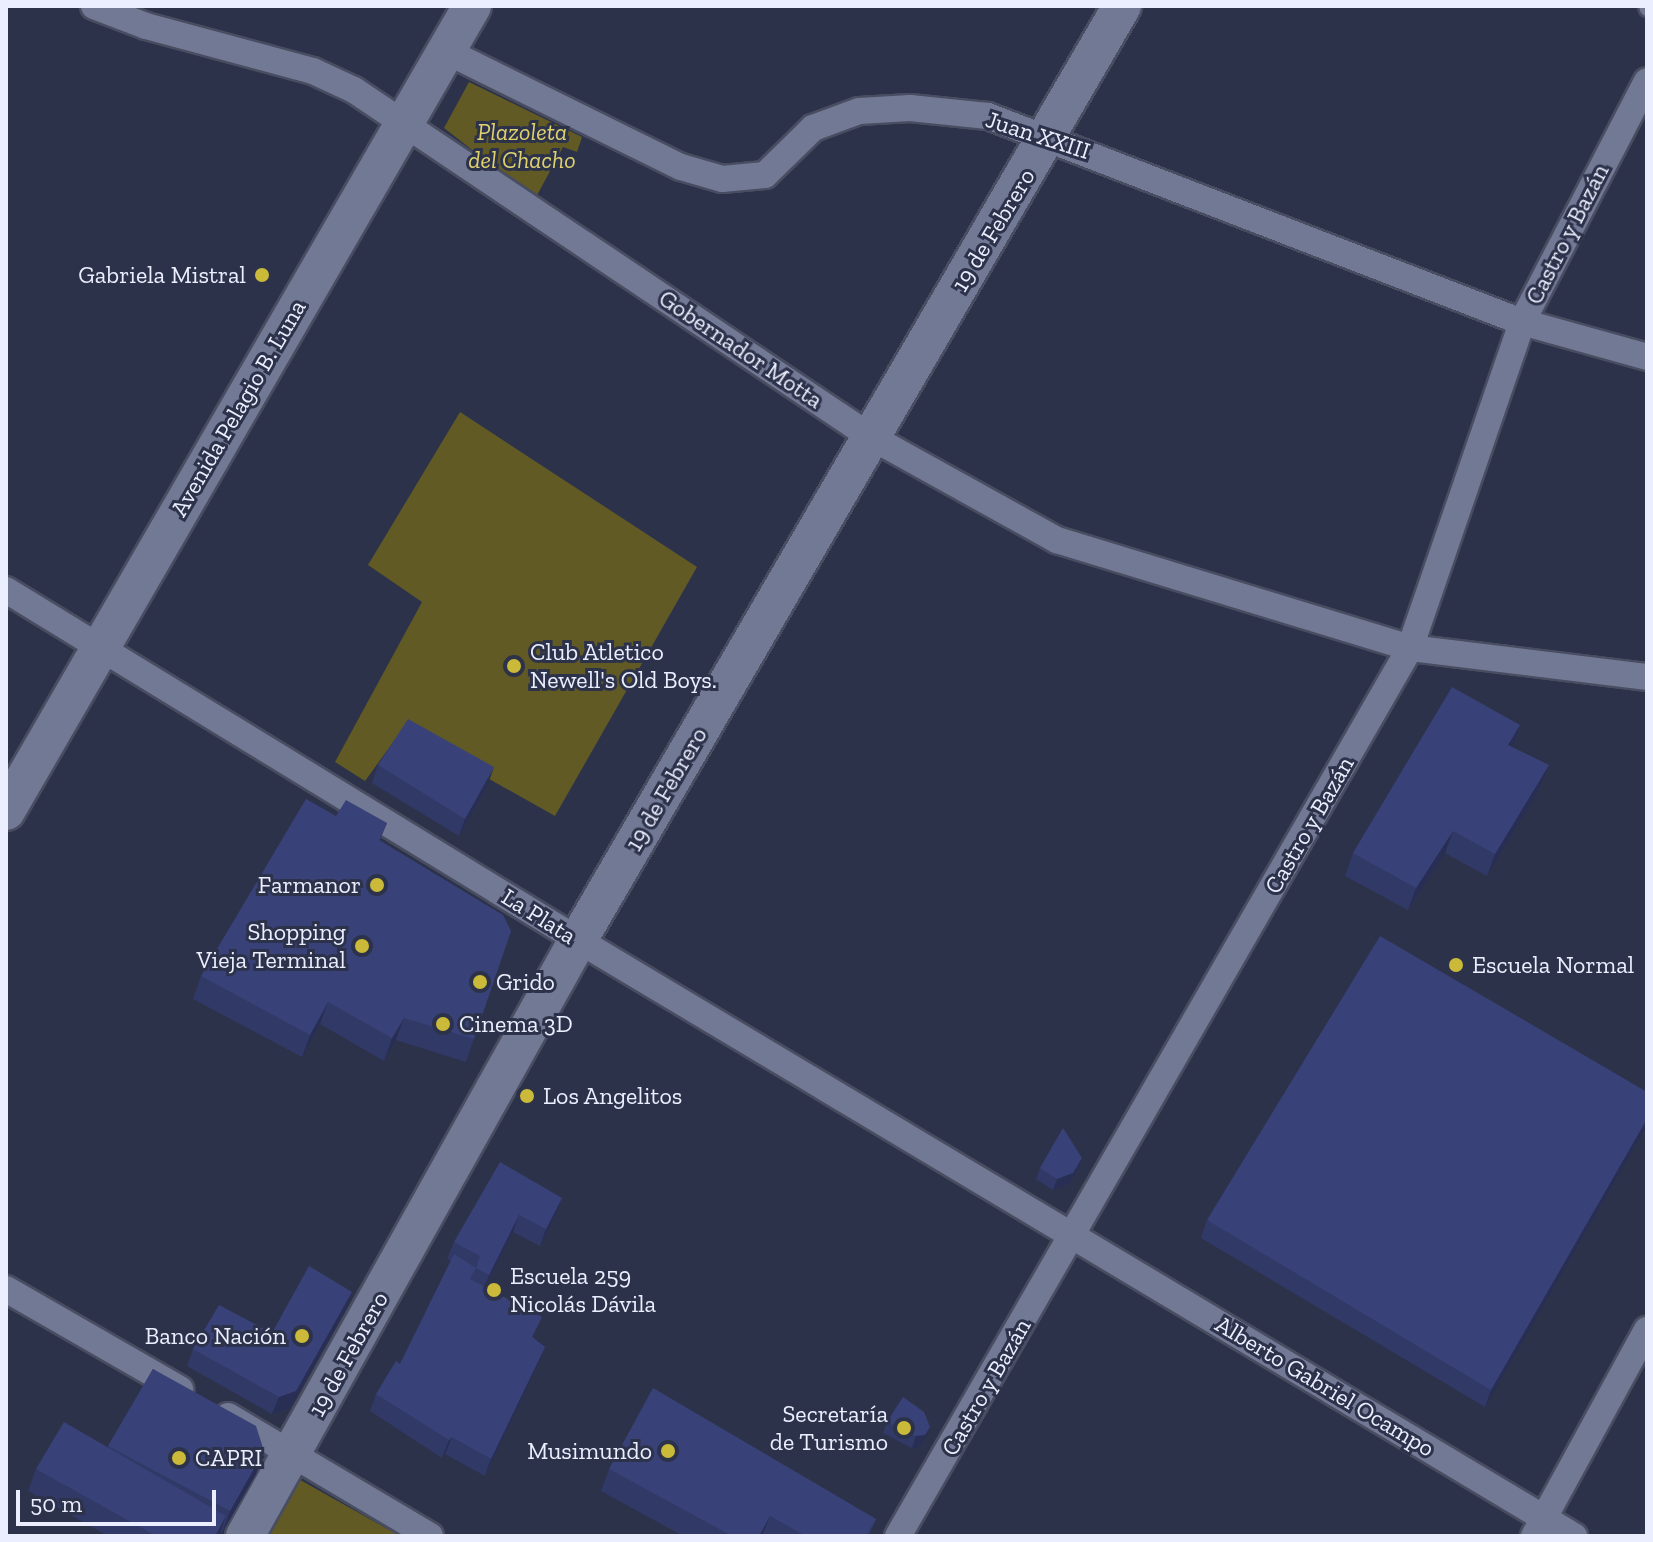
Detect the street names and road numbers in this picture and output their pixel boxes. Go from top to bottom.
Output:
street label: Juan XXIII [982,105,1094,165]
street label: Castro y Bazán [1519,159,1615,309]
street label: 19 de Febrero [945,163,1041,297]
street label: Gobernador Motta [653,283,829,415]
street label: Avenida Pelagio B. Luna [164,295,312,521]
street label: 19 de Febrero [619,722,713,856]
street label: Castro y Bazán [1258,751,1360,899]
street label: La Plata [496,882,582,950]
street label: 19 de Febrero [302,1287,394,1421]
street label: Alberto Gabriel Ocampo [1210,1309,1440,1463]
street label: Castro y Bazán [935,1313,1037,1461]

